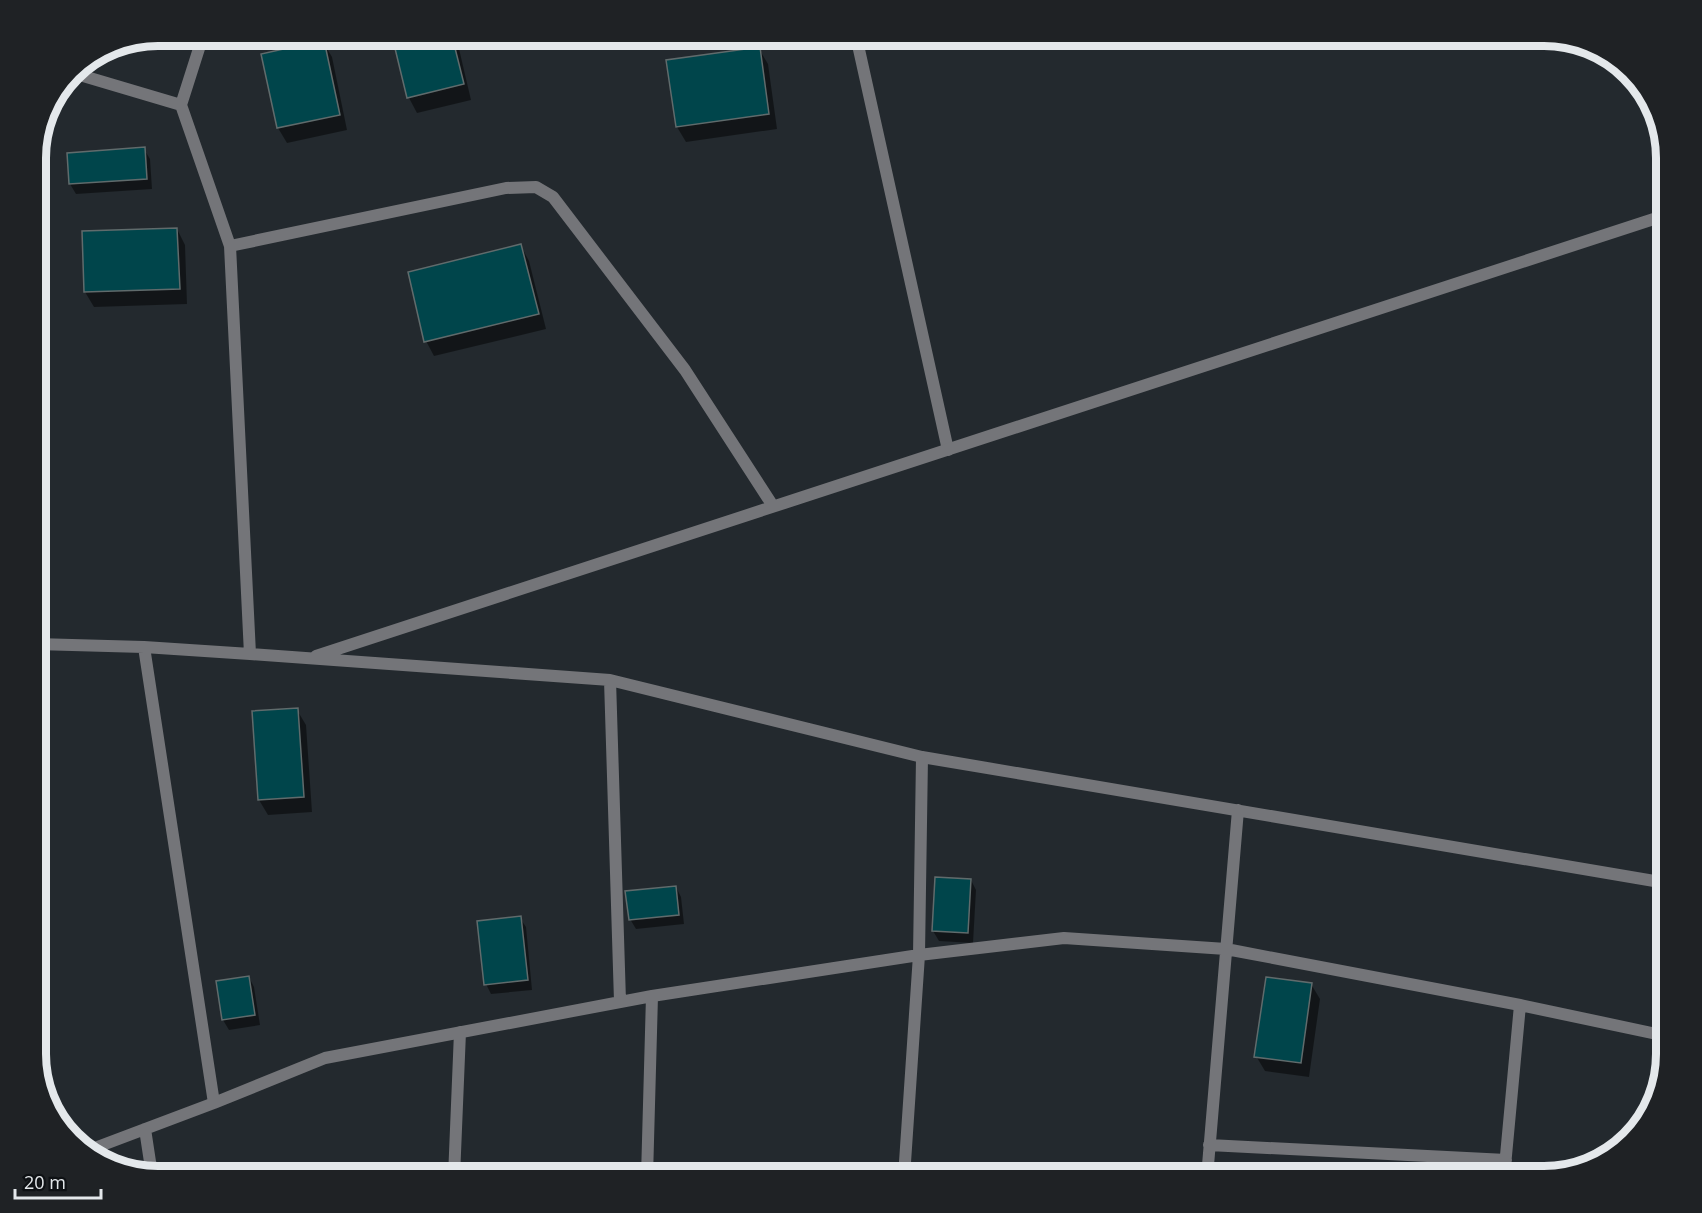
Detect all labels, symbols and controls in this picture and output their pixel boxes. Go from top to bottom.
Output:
scale bar [15,1162,100,1200]
text: 20 m [24,1170,66,1194]

